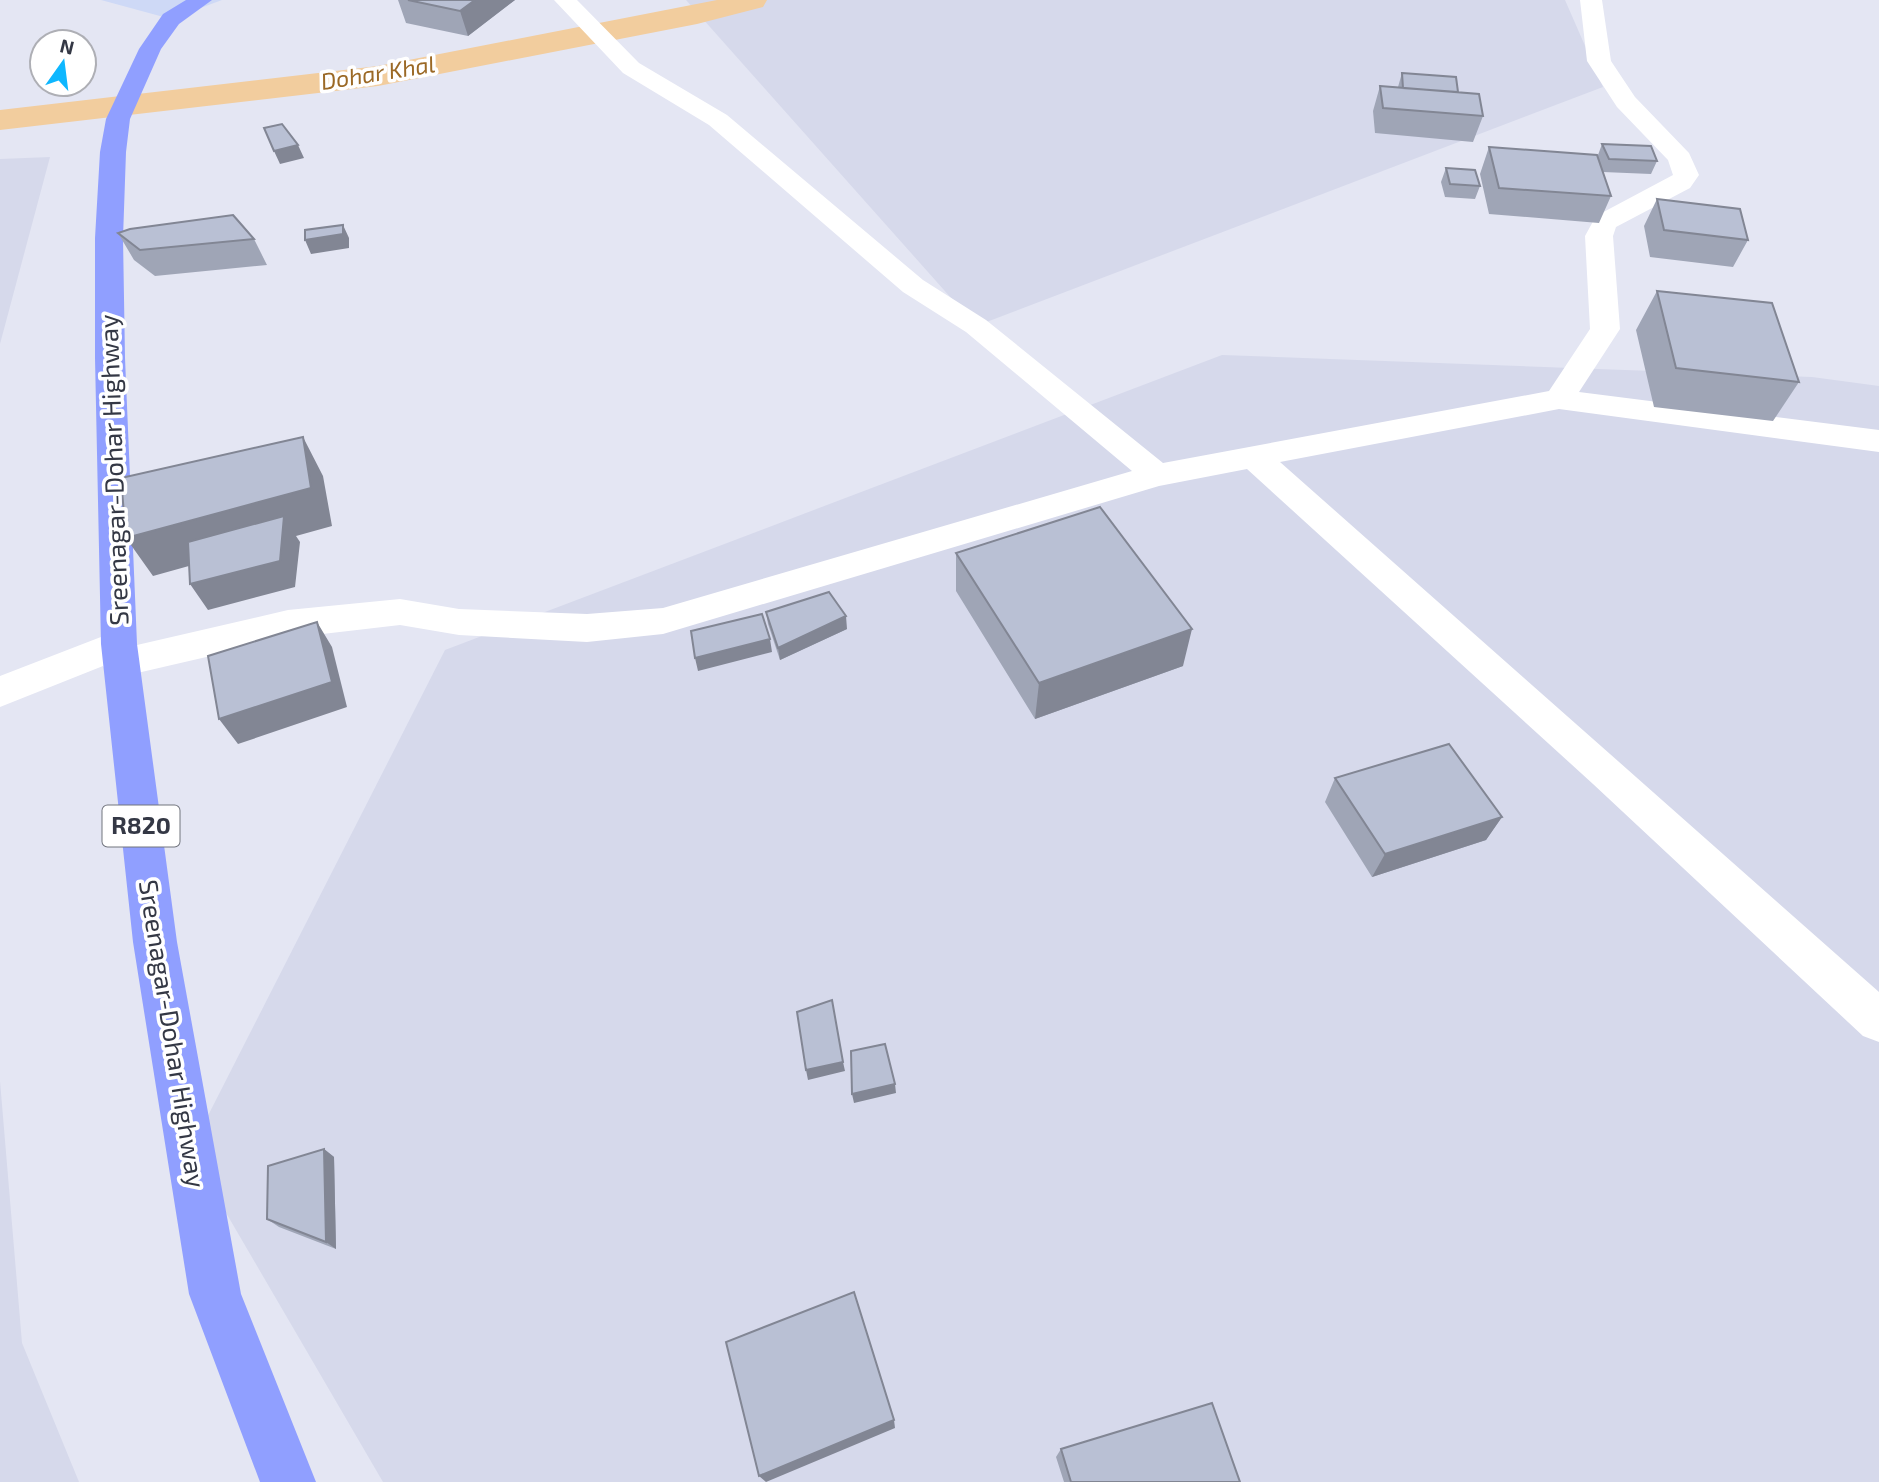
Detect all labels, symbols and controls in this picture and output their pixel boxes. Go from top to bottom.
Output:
north arrow [28,28,98,98]
text: N [58,33,77,59]
water label: Dohar Khal [319,49,437,95]
street label: Sreenagar-Dohar Highway [92,314,133,626]
road number: R820 [102,806,180,846]
street label: Sreenagar-Dohar Highway [134,878,213,1190]

